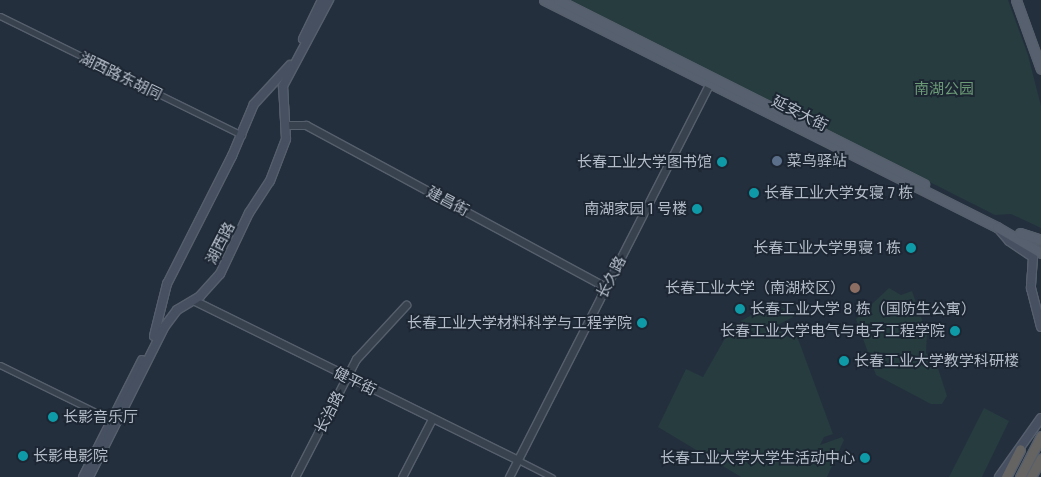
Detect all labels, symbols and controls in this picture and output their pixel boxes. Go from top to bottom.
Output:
street label: 湖西路东胡同 [77,48,165,104]
park label: 南湖公园 [914,80,974,98]
street label: 延安大街 [769,91,831,135]
place label: 菜鸟驿站 [787,152,847,170]
place label: 长春工业大学图书馆 [577,153,712,171]
marker: 菜鸟驿站 [771,155,783,167]
marker: 长春工业大学图书馆 [716,156,728,168]
street label: 建昌街 [424,182,472,220]
place label: 长春工业大学女寝 7 栋 [764,184,913,202]
marker: 长春工业大学女寝 7 栋 [748,187,760,199]
place label: 南湖家园 1 号楼 [584,200,687,218]
marker: 南湖家园 1 号楼 [691,203,703,215]
street label: 湖西路 [202,219,238,267]
place label: 长春工业大学男寝 1 栋 [753,239,901,257]
marker: 长春工业大学男寝 1 栋 [905,242,917,254]
street label: 长久路 [593,253,629,301]
place label: 长春工业大学（南湖校区） [665,279,845,297]
marker: 长春工业大学（南湖校区） [849,282,861,294]
place label: 长春工业大学 8 栋（国防生公寓） [750,300,976,318]
marker: 长春工业大学 8 栋（国防生公寓） [734,303,746,315]
place label: 长春工业大学材料科学与工程学院 [407,314,632,332]
marker: 长春工业大学材料科学与工程学院 [636,317,648,329]
place label: 长春工业大学电气与电子工程学院 [720,322,945,340]
marker: 长春工业大学电气与电子工程学院 [949,325,961,337]
place label: 长春工业大学教学科研楼 [854,352,1019,370]
marker: 长春工业大学教学科研楼 [838,355,850,367]
street label: 健平街 [331,363,379,399]
street label: 长治路 [311,388,347,436]
place label: 长影音乐厅 [63,408,138,426]
marker: 长影音乐厅 [47,411,59,423]
place label: 长影电影院 [33,447,108,465]
place label: 长春工业大学大学生活动中心 [660,449,855,467]
marker: 长影电影院 [17,450,29,462]
marker: 长春工业大学大学生活动中心 [859,452,871,464]

